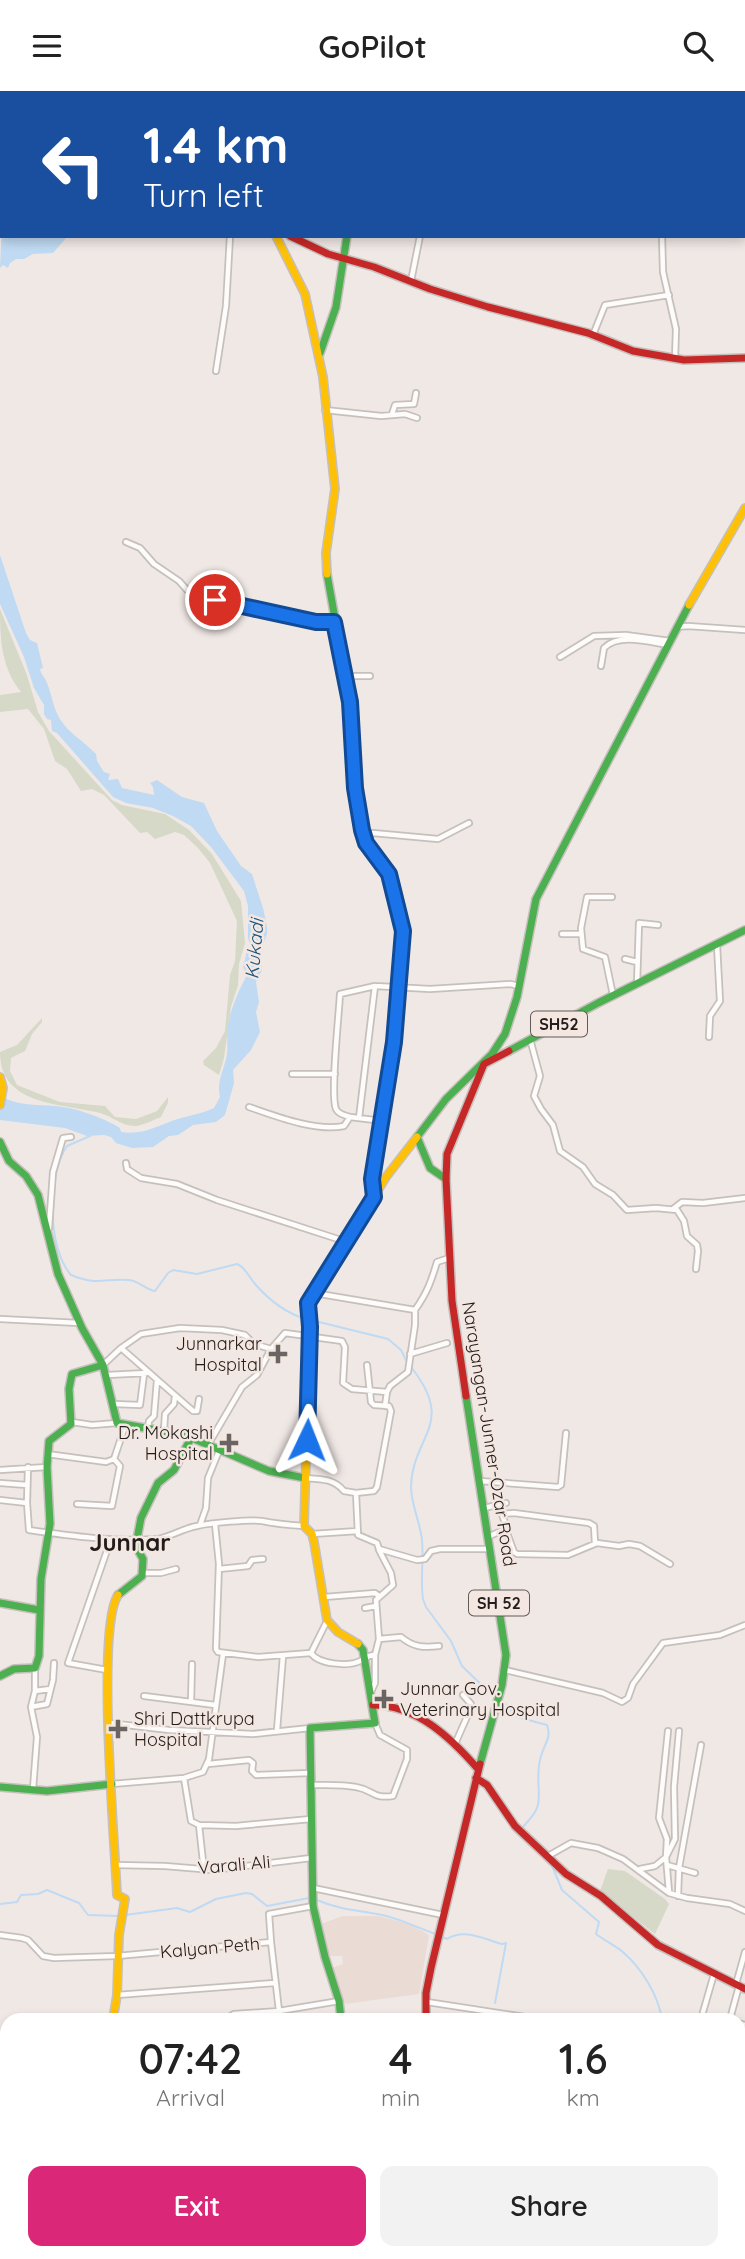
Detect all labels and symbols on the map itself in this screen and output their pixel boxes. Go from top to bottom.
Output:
pin [185,570,245,630]
water label: Kukadi [239,916,269,980]
road number: SH52 [531,1011,587,1036]
street label: Narayangan-Junner-Ozar Road [457,1300,522,1568]
place label: Junnarkar Hospital [175,1332,262,1376]
marker: Junnarkar Hospital [268,1344,288,1364]
position arrow [270,1403,344,1477]
place label: Dr. Mokashi Hospital [118,1421,213,1465]
marker: Dr. Mokashi Hospital [219,1433,239,1453]
district label: Junnar [89,1527,171,1557]
road number: SH 52 [469,1591,529,1615]
place label: Junnar Gov. Veterinary Hospital [400,1677,560,1721]
marker: Junnar Gov. Veterinary Hospital [374,1689,394,1709]
place label: Shri Dattkrupa Hospital [134,1707,255,1751]
marker: Shri Dattkrupa Hospital [108,1719,128,1739]
street label: Varali Ali [197,1850,271,1879]
street label: Kalyan Peth [159,1932,261,1963]

